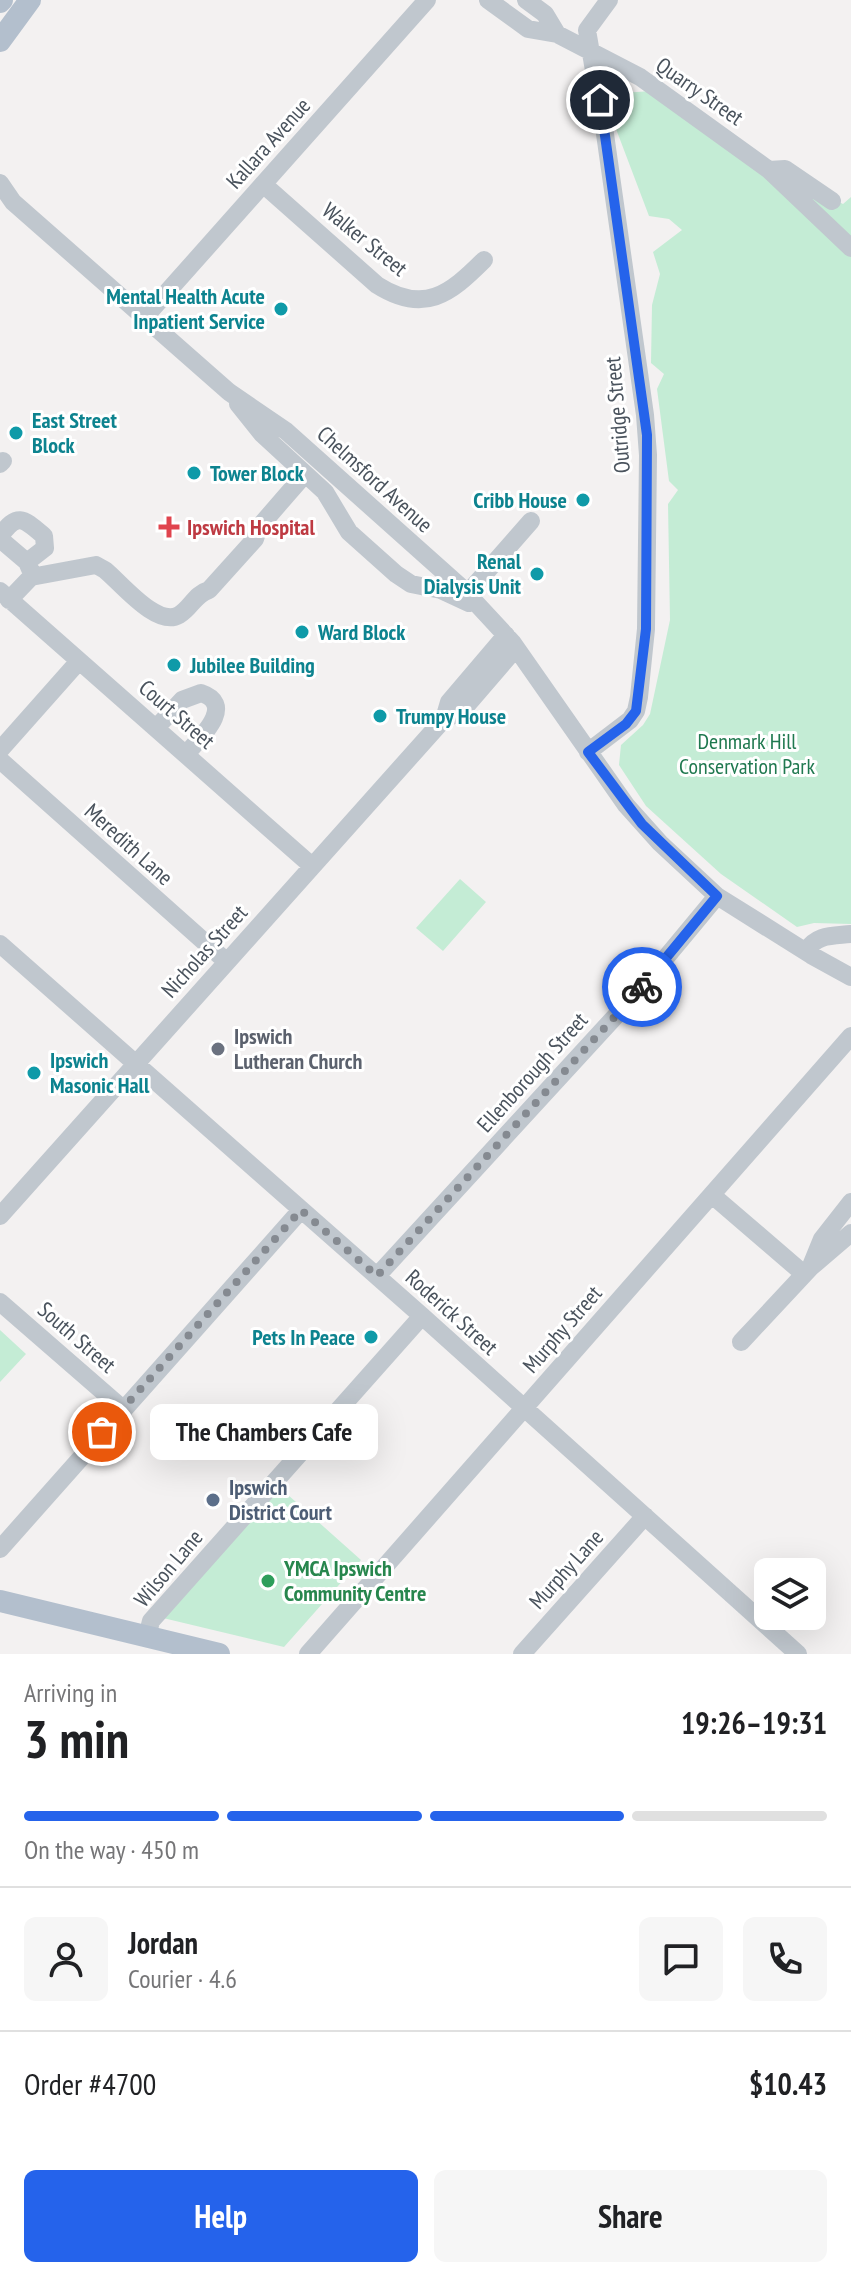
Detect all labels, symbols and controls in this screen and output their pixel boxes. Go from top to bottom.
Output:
street label: Quarry Street [651,51,749,131]
pin [566,66,634,134]
icon: home [578,78,622,122]
street label: Kallara Avenue [220,92,316,194]
street label: Walker Street [317,196,413,282]
place label: Mental Health Acute Inpatient Service [106,282,265,335]
marker: Mental Health Acute Inpatient Service [272,300,290,318]
street label: Outridge Street [598,356,636,474]
place label: East Street Block [32,406,117,459]
street label: Chelmsford Avenue [311,420,439,538]
marker: East Street Block [7,424,25,442]
place label: Tower Block [210,459,305,487]
marker: Tower Block [185,464,203,482]
place label: Cribb House [473,486,567,514]
marker: Cribb House [574,491,592,509]
place label: Ipswich Hospital [187,513,315,541]
marker: Ipswich Hospital [158,516,180,538]
place label: Renal Dialysis Unit [424,547,522,600]
marker: Renal Dialysis Unit [528,565,546,583]
place label: Ward Block [317,618,406,646]
marker: Ward Block [293,623,311,641]
place label: Jubilee Building [189,651,315,679]
marker: Jubilee Building [165,656,183,674]
street label: Court Street [133,673,221,755]
place label: Trumpy House [396,702,506,730]
marker: Trumpy House [371,707,389,725]
park label: Denmark Hill Conservation Park [679,727,815,780]
street label: Meredith Lane [79,797,179,891]
street label: Nicholas Street [155,899,253,1003]
courier [602,947,682,1027]
icon: bike [620,965,664,1009]
street label: Ellenborough Street [471,1006,593,1138]
place label: Ipswich Lutheran Church [234,1022,362,1075]
marker: Ipswich Lutheran Church [209,1040,227,1058]
place label: Ipswich Masonic Hall [50,1046,150,1099]
marker: Ipswich Masonic Hall [25,1064,43,1082]
street label: Roderick Street [400,1263,504,1361]
street label: Murphy Street [516,1280,608,1378]
street label: South Street [32,1295,122,1379]
place label: Pets In Peace [252,1323,355,1351]
marker: Pets In Peace [362,1328,380,1346]
pin [68,1398,136,1466]
callout: The Chambers Cafe [150,1404,378,1460]
icon: bag [80,1410,124,1454]
text: The Chambers Cafe [176,1415,352,1448]
place label: Ipswich District Court [229,1473,333,1526]
marker: Ipswich District Court [204,1491,222,1509]
street label: Murphy Lane [523,1523,609,1615]
street label: Wilson Lane [128,1524,208,1612]
place label: YMCA Ipswich Community Centre [283,1554,426,1607]
map controls [754,1558,826,1630]
button: layers [754,1558,826,1630]
marker: YMCA Ipswich Community Centre [259,1572,277,1590]
text: Arriving in [24,1676,117,1709]
text: 19:26–19:31 [681,1703,827,1742]
text: 3 min [24,1705,129,1772]
text: On the way · 450 m [24,1833,199,1866]
button: person [24,1917,108,2001]
button: chat [639,1917,723,2001]
button: phone [743,1917,827,2001]
text: Jordan [128,1923,198,1962]
text: Courier · 4.6 [128,1962,237,1995]
text: Order #4700 [24,2064,156,2103]
text: $10.43 [749,2064,827,2103]
button: Help [24,2170,418,2262]
button: Share [434,2170,827,2262]

